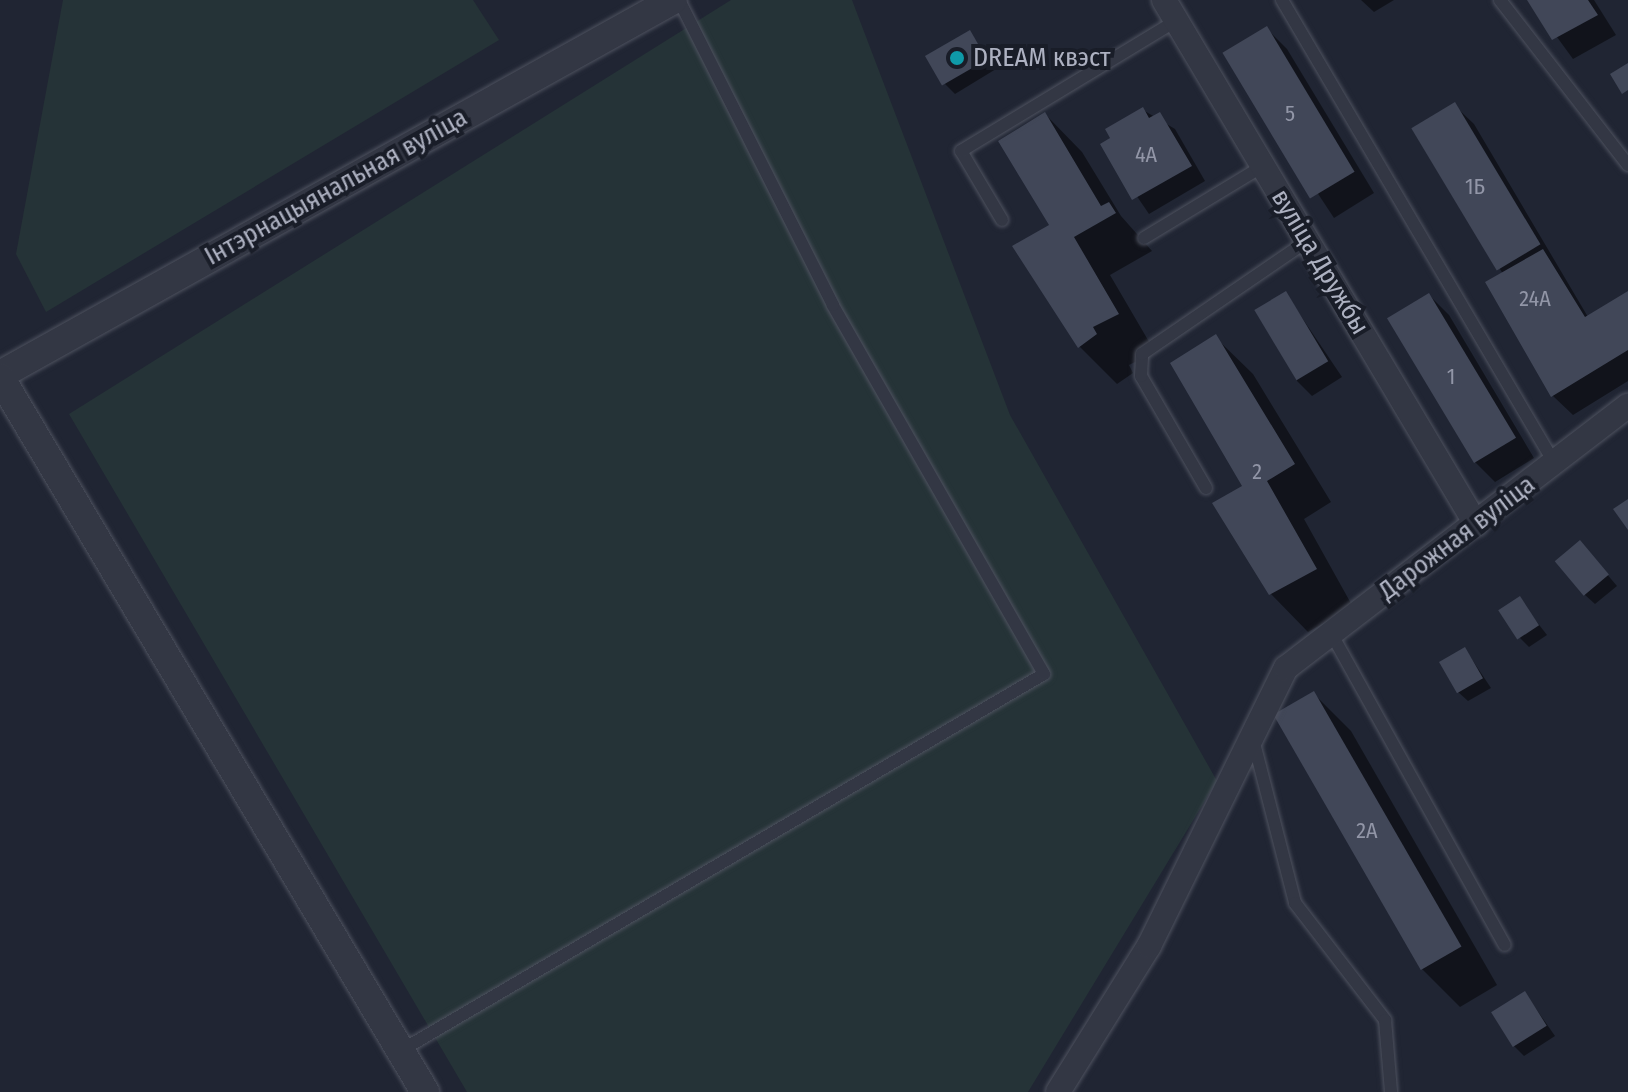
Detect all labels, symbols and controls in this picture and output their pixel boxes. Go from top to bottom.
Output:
place label: DREAM квэст [973,42,1111,74]
marker: DREAM квэст [948,49,966,67]
house number: 5 [1285,101,1295,127]
street label: Інтэрнацыянальная вуліца [199,102,473,272]
house number: 4А [1135,142,1157,168]
house number: 1Б [1465,174,1485,200]
street label: вуліца Дружбы [1264,184,1376,340]
house number: 24А [1519,286,1551,312]
house number: 1 [1447,364,1455,390]
house number: 2 [1252,459,1262,485]
street label: Дарожная вуліца [1373,469,1541,607]
house number: 2А [1356,818,1378,844]

